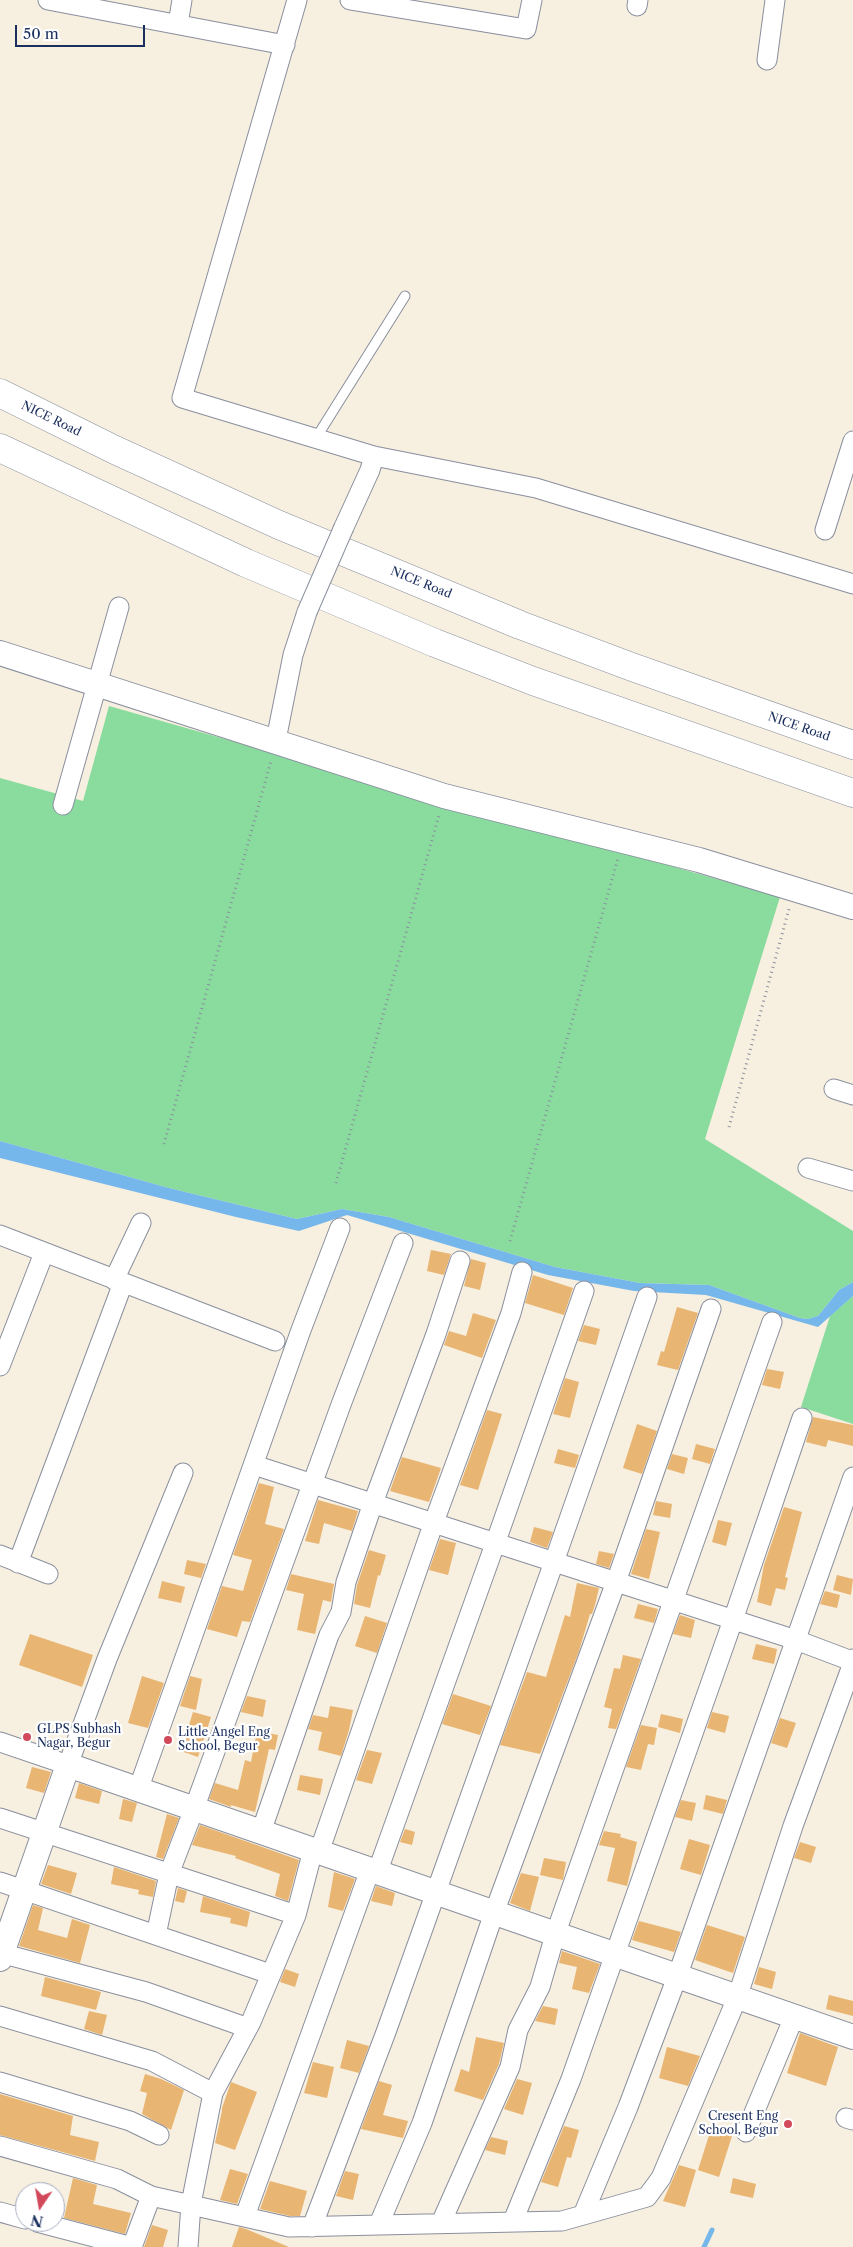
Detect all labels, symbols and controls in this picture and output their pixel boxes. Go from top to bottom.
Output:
scale bar [18,15,148,47]
text: 50 m [23,24,59,43]
street label: NICE Road [19,398,83,440]
street label: NICE Road [388,564,454,602]
street label: NICE Road [766,710,832,744]
place label: GLPS Subhash Nagar, Begur [37,1723,121,1751]
place label: Little Angel Eng School, Begur [178,1726,270,1754]
marker: GLPS Subhash Nagar, Begur [21,1731,33,1743]
marker: Little Angel Eng School, Begur [162,1734,174,1746]
place label: Cresent Eng School, Begur [699,2110,778,2138]
marker: Cresent Eng School, Begur [782,2118,794,2130]
north arrow [15,2182,65,2232]
text: N [29,2211,45,2231]

